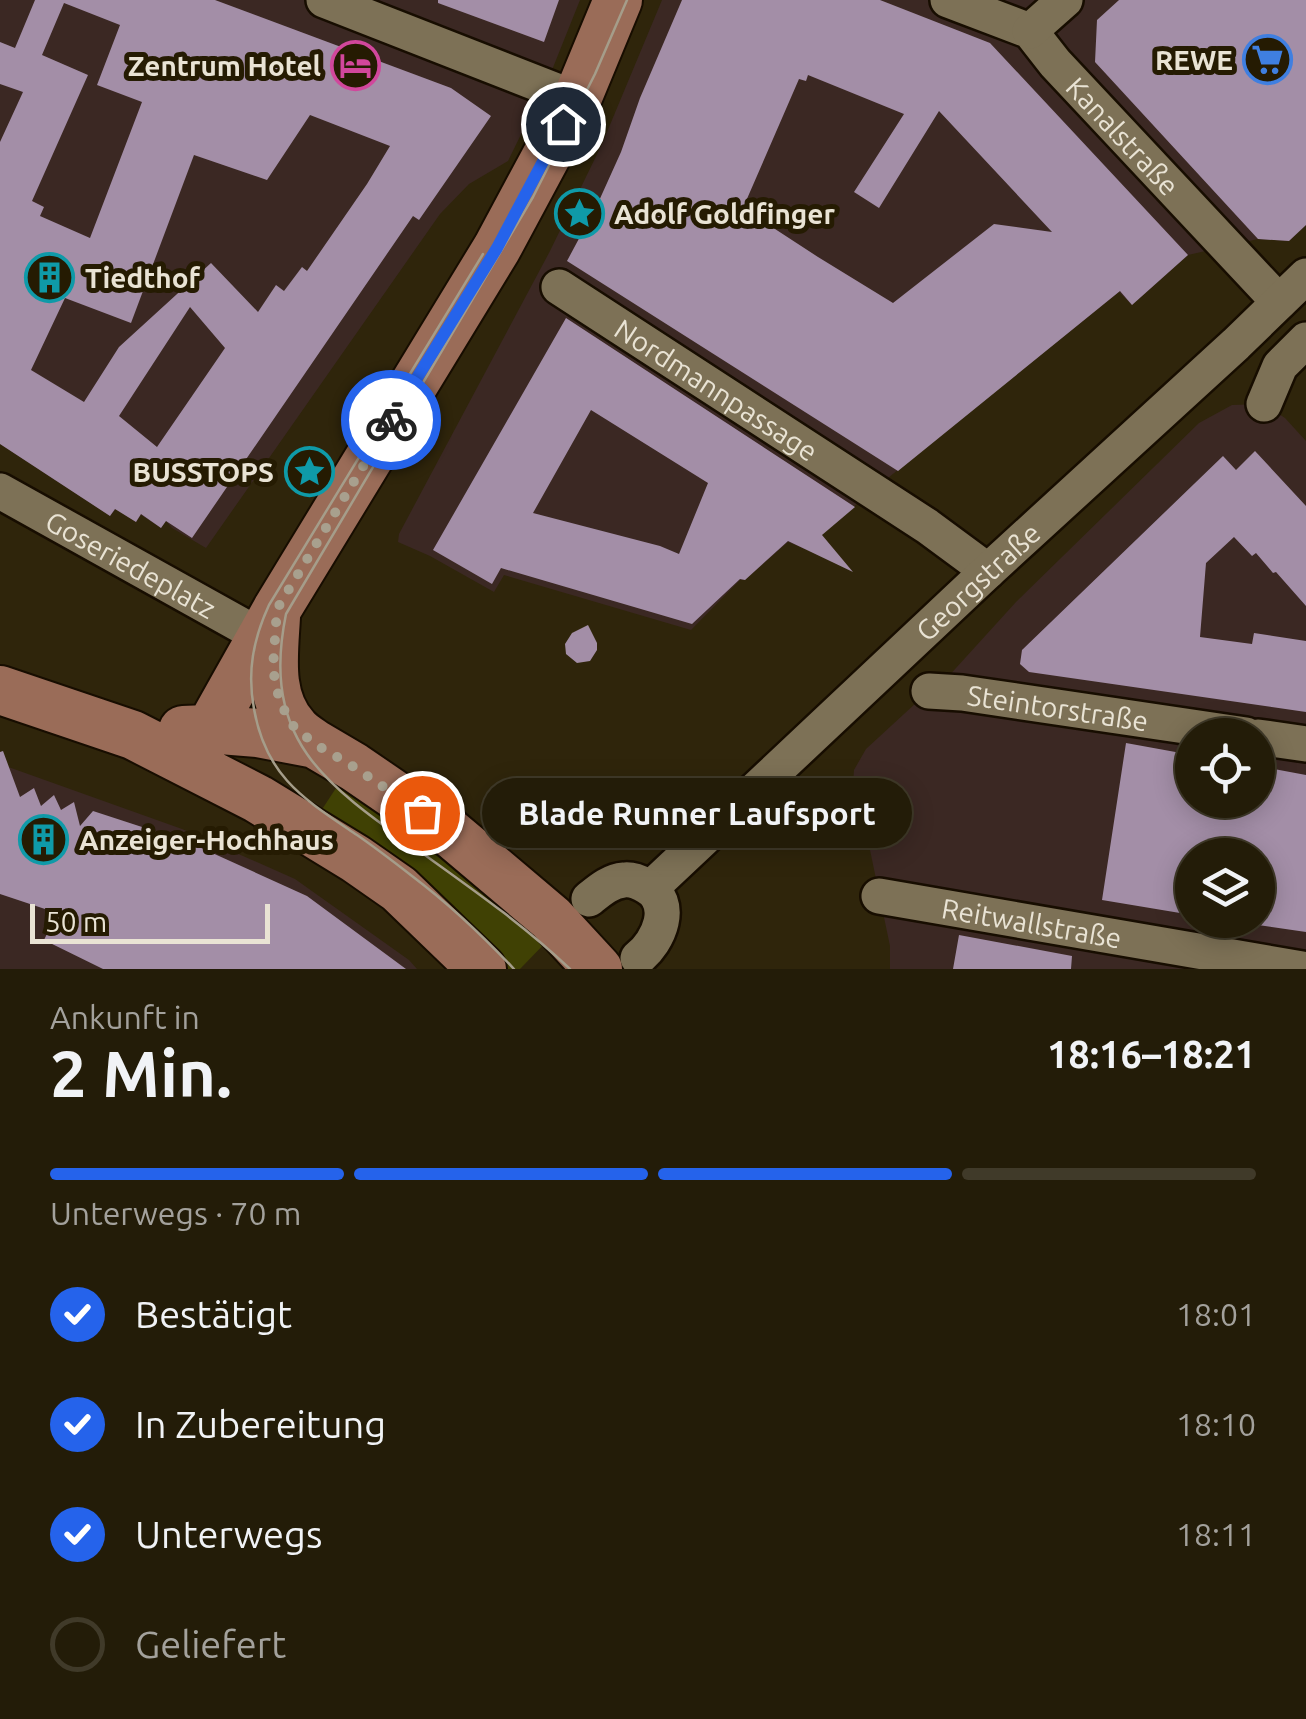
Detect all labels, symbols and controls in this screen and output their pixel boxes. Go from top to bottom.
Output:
supermarket icon: REWE [1242,33,1294,85]
hotel icon: Zentrum Hotel [330,39,382,91]
place label: REWE [1155,44,1233,75]
place label: Zentrum Hotel [128,50,321,81]
street label: Kanalstraße [1061,71,1186,201]
pin [521,82,606,167]
icon: home [536,97,591,152]
place icon: Adolf Goldfinger [553,187,605,239]
place label: Adolf Goldfinger [614,198,835,229]
building icon: Tiedthof [24,251,76,303]
place label: Tiedthof [85,262,201,293]
street label: Nordmannpassage [610,312,824,466]
courier [341,370,441,470]
icon: bike [364,393,419,448]
place icon: BUSSTOPS [283,445,335,497]
place label: BUSSTOPS [133,456,274,487]
street label: Goseriedeplatz [41,504,221,624]
street label: Georgstraße [909,516,1046,646]
street label: Steintorstraße [965,679,1150,736]
map controls [1175,718,1275,938]
button: locate [1175,718,1275,818]
pin [380,771,465,856]
callout: Blade Runner Laufsport [482,778,912,848]
icon: bag [395,786,450,841]
text: Blade Runner Laufsport [518,795,876,831]
building icon: Anzeiger-Hochhaus [18,813,70,865]
place label: Anzeiger-Hochhaus [79,824,334,855]
button: layers [1175,838,1275,938]
street label: Reitwallstraße [939,892,1124,953]
scale bar [30,899,270,944]
text: 50 m [45,906,107,937]
text: Ankunft in [50,999,200,1035]
text: 18:16–18:21 [1047,1033,1256,1075]
text: 2 Min. [50,1036,232,1109]
text: Unterwegs · 70 m [50,1195,301,1231]
icon: check [50,1287,105,1342]
text: Bestätigt [135,1293,292,1335]
text: 18:01 [1176,1296,1256,1332]
icon: check [50,1397,105,1452]
text: In Zubereitung [135,1403,386,1445]
text: 18:10 [1176,1406,1256,1442]
icon: check [50,1507,105,1562]
text: Unterwegs [135,1513,322,1555]
text: 18:11 [1176,1516,1256,1552]
text: Geliefert [135,1623,286,1665]

